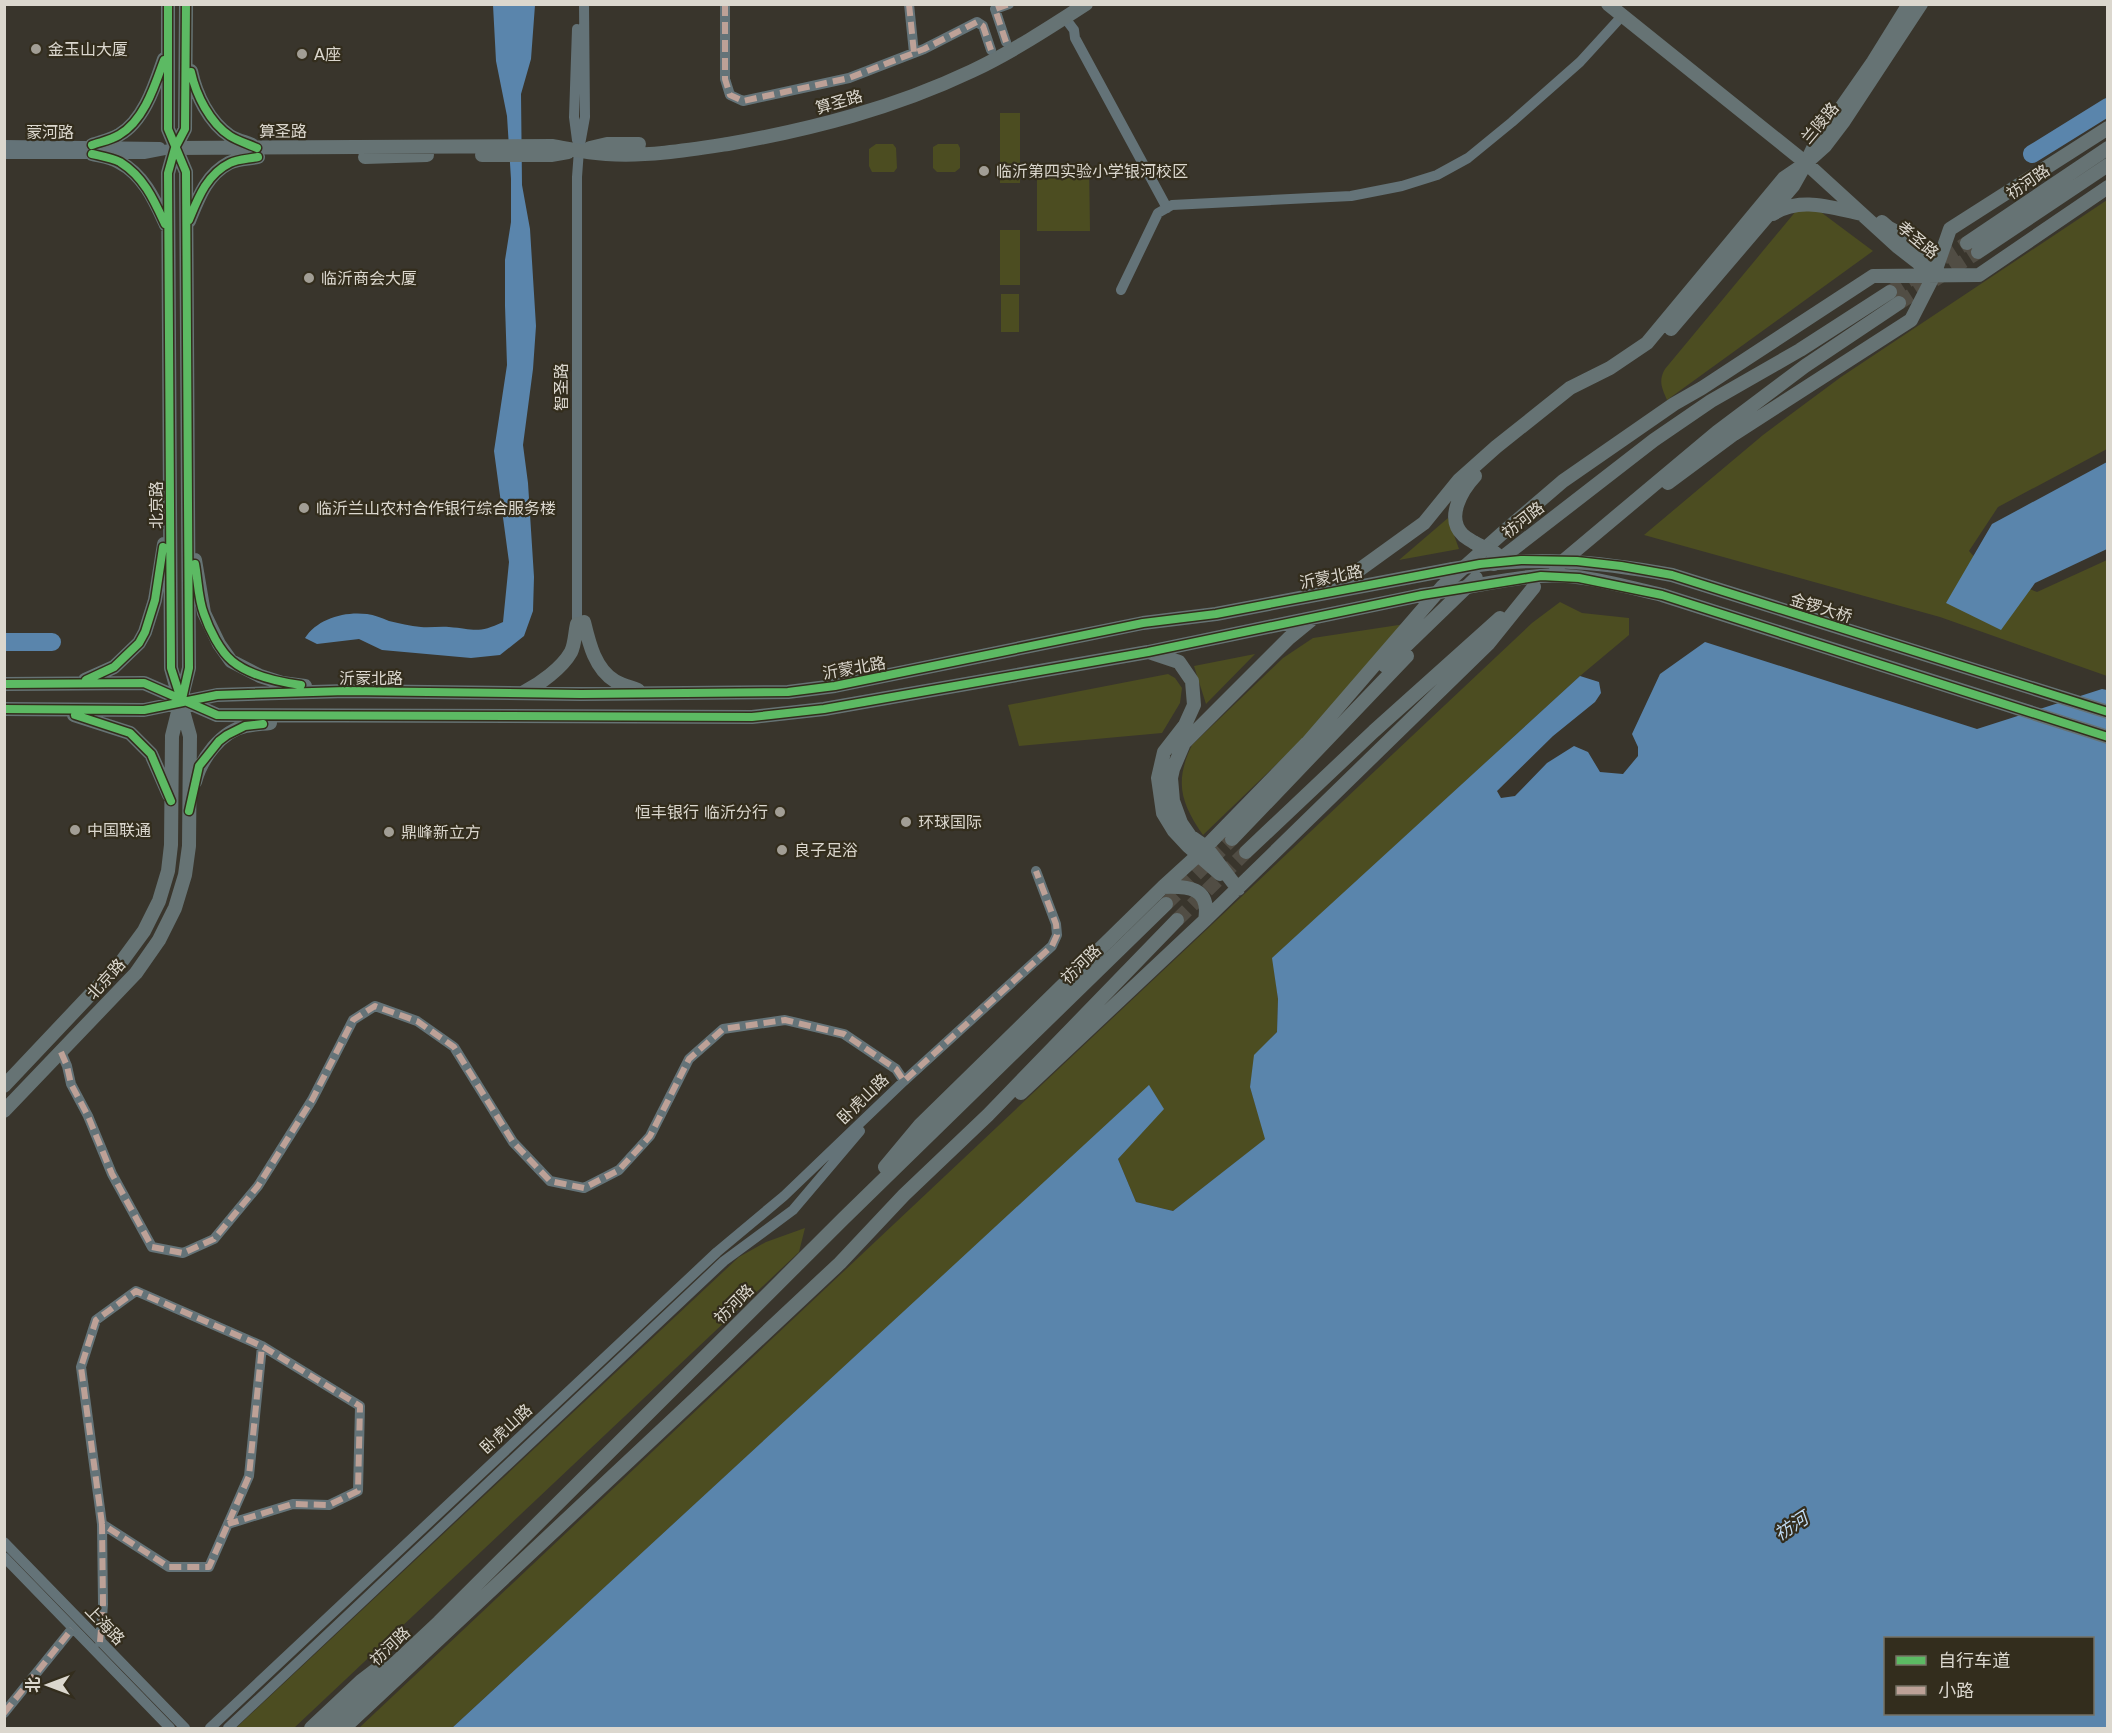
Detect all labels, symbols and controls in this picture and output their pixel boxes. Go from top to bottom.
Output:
place label: 金玉山大厦 [48,40,128,59]
marker: 金玉山大厦 [29,42,43,56]
place label: A座 [314,45,341,64]
marker: A座 [295,47,309,61]
street label: 算圣路 [813,86,865,118]
street label: 兰陵路 [1797,99,1843,147]
street label: 算圣路 [259,122,307,141]
street label: 蒙河路 [26,123,74,142]
street label: 祊河路 [2003,161,2053,203]
place label: 临沂第四实验小学银河校区 [996,162,1188,181]
marker: 临沂第四实验小学银河校区 [977,164,991,178]
street label: 孝圣路 [1894,217,1942,263]
place label: 临沂商会大厦 [321,269,417,288]
marker: 临沂商会大厦 [302,271,316,285]
street label: 智圣路 [552,363,571,411]
street label: 北京路 [147,481,166,529]
street label: 祊河路 [1498,498,1548,542]
place label: 临沂兰山农村合作银行综合服务楼 [316,499,556,518]
marker: 临沂兰山农村合作银行综合服务楼 [297,501,311,515]
street label: 沂蒙北路 [1298,562,1364,592]
street label: 金锣大桥 [1788,590,1854,626]
street label: 沂蒙北路 [821,653,887,683]
street label: 沂蒙北路 [339,669,403,688]
place label: 恒丰银行 临沂分行 [635,803,768,822]
marker: 恒丰银行 临沂分行 [773,805,787,819]
place label: 环球国际 [918,813,982,832]
marker: 环球国际 [899,815,913,829]
place label: 中国联通 [87,821,151,840]
marker: 中国联通 [68,823,82,837]
place label: 鼎峰新立方 [401,823,481,842]
marker: 鼎峰新立方 [382,825,396,839]
place label: 良子足浴 [794,841,858,860]
marker: 良子足浴 [775,843,789,857]
street label: 祊河路 [1057,940,1105,988]
street label: 北京路 [83,955,129,1003]
street label: 卧虎山路 [833,1070,893,1128]
street label: 祊河路 [710,1280,758,1328]
street label: 卧虎山路 [476,1400,536,1458]
water label: 祊河 [1770,1506,1814,1545]
street label: 上海路 [81,1601,129,1649]
street label: 祊河路 [366,1623,414,1669]
legend [1884,1637,2094,1715]
text: 自行车道 [1938,1650,2010,1671]
north arrow [18,1655,78,1715]
text: 北 [24,1677,43,1693]
text: 小路 [1938,1680,1974,1701]

